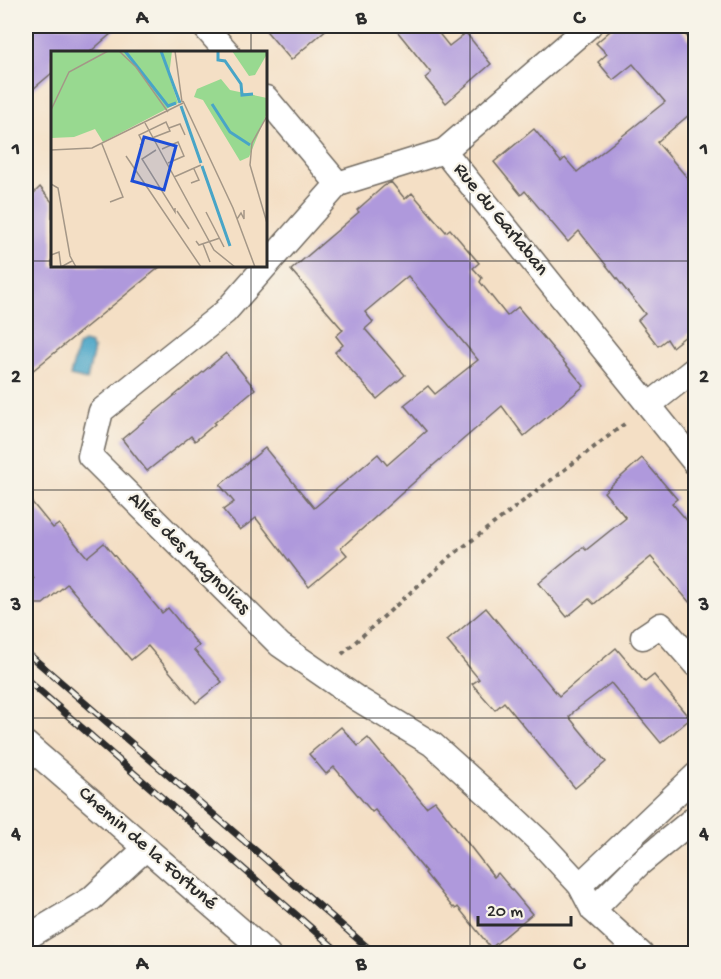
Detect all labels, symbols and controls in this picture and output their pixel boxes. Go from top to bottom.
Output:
text: A [135,8,150,31]
text: B [355,8,367,31]
text: C [573,8,587,31]
inset map [51,51,267,267]
text: 1 [11,139,20,162]
text: 1 [699,139,708,162]
street label: Rue du Garlaban [448,159,553,281]
text: 2 [11,367,21,390]
text: 2 [699,367,709,390]
street label: Allée des Magnolias [122,488,254,620]
text: 3 [10,595,21,618]
text: 3 [698,595,709,618]
street label: Chemin de la Fortuné [73,782,222,916]
text: 4 [10,824,21,847]
text: 4 [698,824,709,847]
scale bar [478,889,571,927]
text: 20 m [487,902,523,923]
text: A [135,954,150,977]
text: B [355,954,367,977]
text: C [573,954,587,977]

